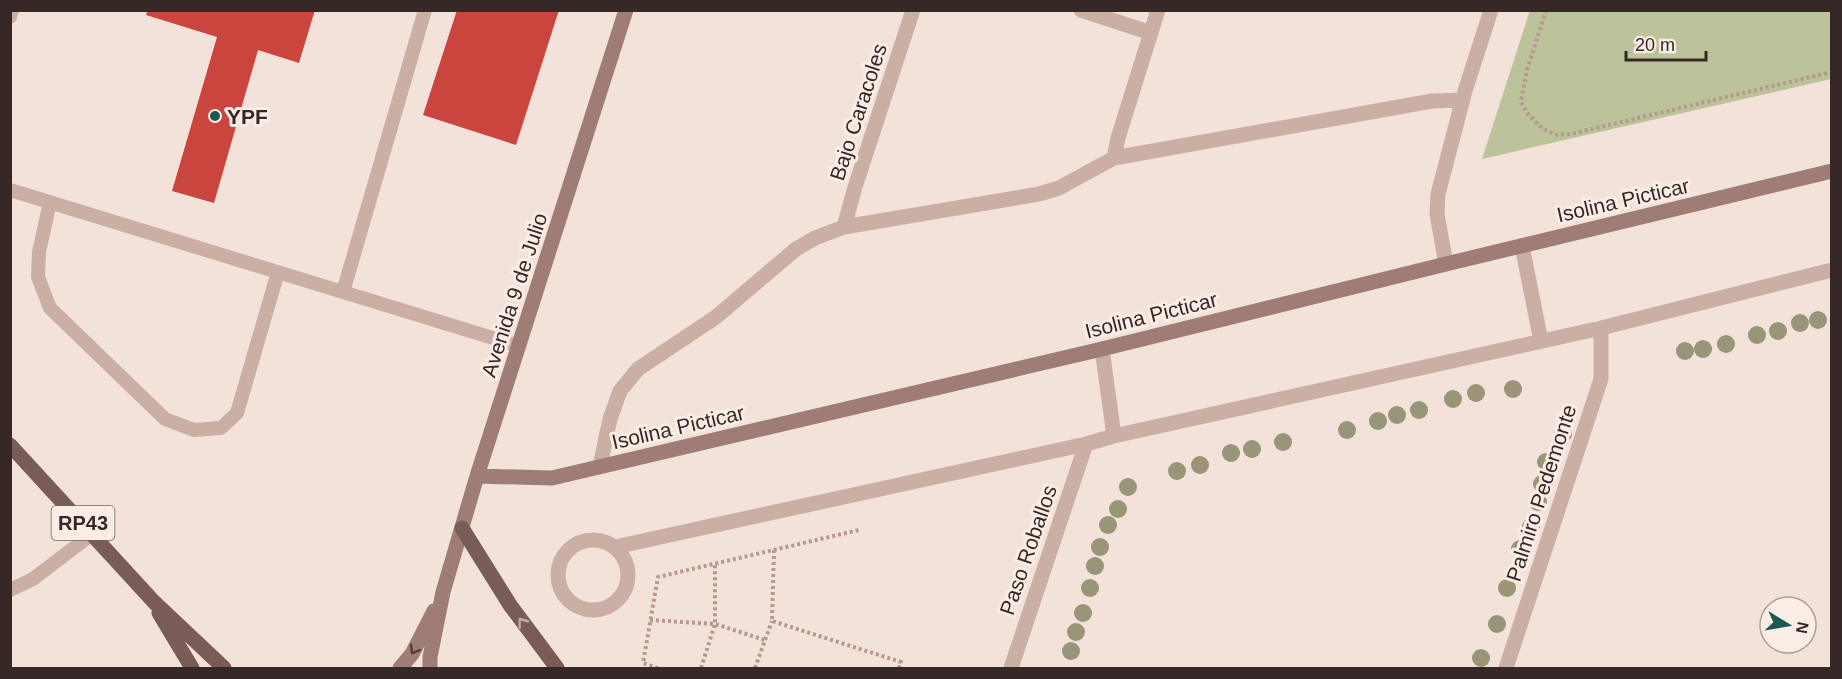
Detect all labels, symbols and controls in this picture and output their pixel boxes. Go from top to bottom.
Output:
scale bar [1626,24,1706,62]
text: 20 m [1635,35,1675,55]
street label: Bajo Caracoles [825,41,891,183]
place label: YPF [227,105,268,128]
marker: YPF [208,109,222,123]
street label: Isolina Picticar [1554,174,1692,226]
street label: Avenida 9 de Julio [477,210,551,380]
street label: Isolina Picticar [1083,287,1219,343]
street label: Isolina Picticar [609,401,747,453]
street label: Palmiro Pedemonte [1502,402,1580,584]
street label: Paso Roballos [995,482,1061,618]
road number: RP43 [52,506,115,540]
north arrow [1758,595,1818,655]
one-way arrow [519,617,530,628]
text: N [1793,620,1812,635]
one-way arrow [409,644,421,654]

